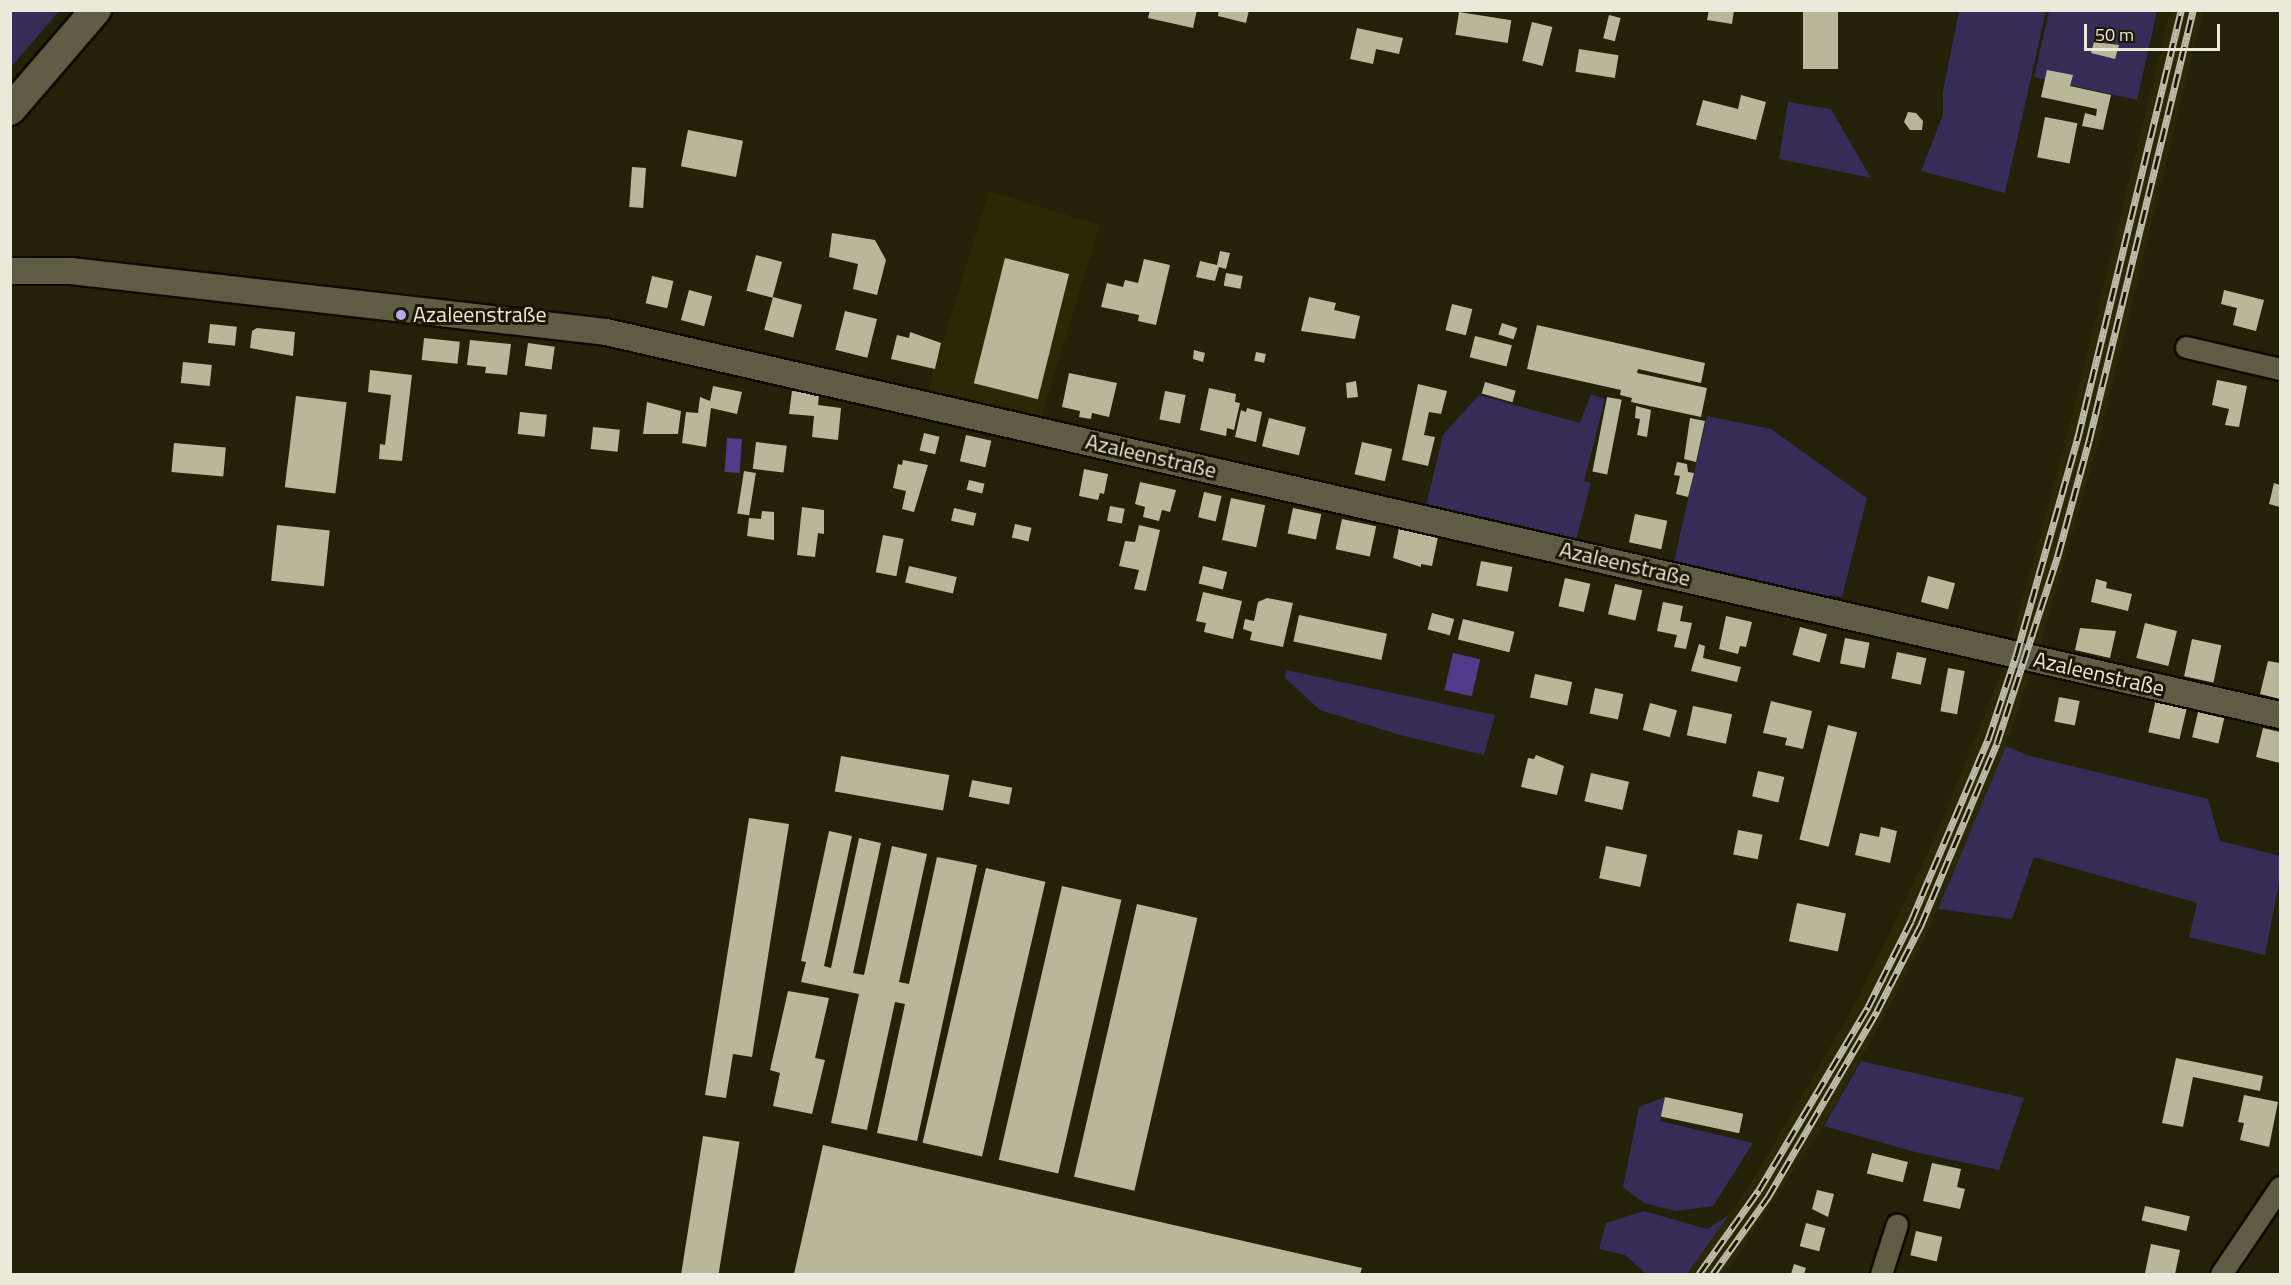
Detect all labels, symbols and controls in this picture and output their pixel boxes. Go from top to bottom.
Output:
scale bar [2087,12,2224,50]
text: 50 m [2095,21,2134,48]
place label: Azaleenstraße [413,302,547,328]
marker: Azaleenstraße [394,308,408,322]
street label: Azaleenstraße [1083,428,1219,484]
street label: Azaleenstraße [1557,536,1693,592]
street label: Azaleenstraße [2031,646,2167,702]

